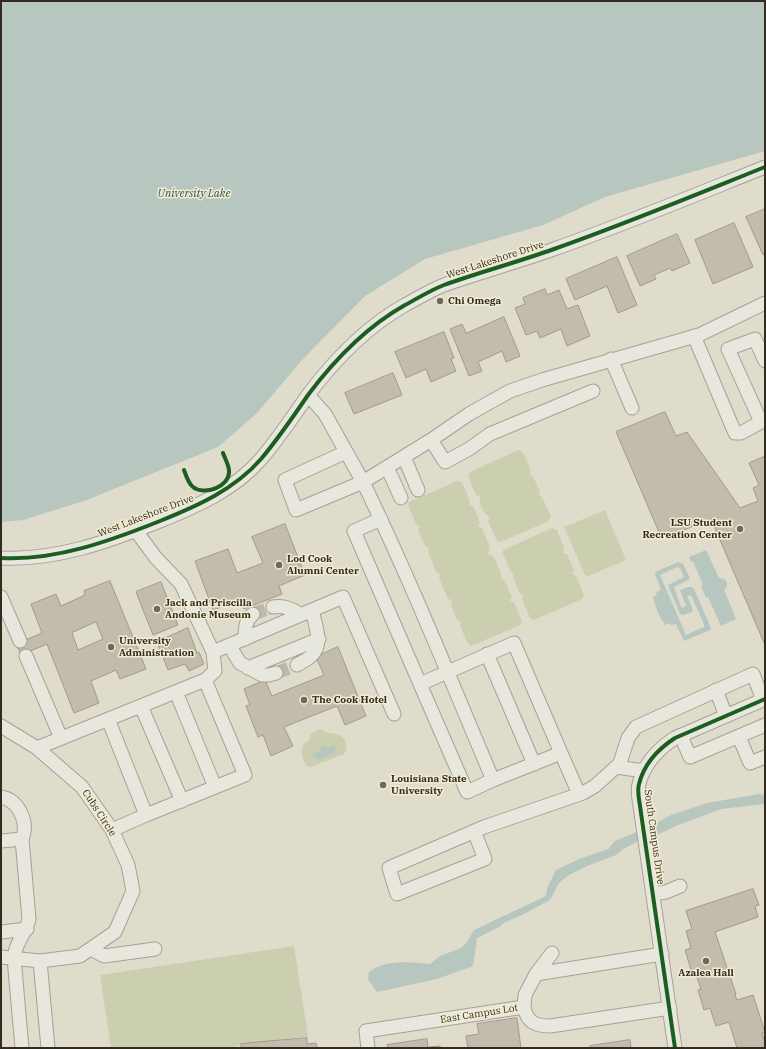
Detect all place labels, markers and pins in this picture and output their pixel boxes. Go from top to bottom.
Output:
place label: Chi Omega [448,295,501,307]
marker: Chi Omega [435,296,445,306]
place label: LSU Student Recreation Center [642,517,732,540]
marker: LSU Student Recreation Center [735,524,745,534]
place label: Lod Cook Alumni Center [287,553,359,576]
marker: Lod Cook Alumni Center [274,560,284,570]
place label: Jack and Priscilla Andonie Museum [165,597,252,620]
marker: Jack and Priscilla Andonie Museum [152,604,162,614]
place label: University Administration [119,635,194,658]
marker: University Administration [106,642,116,652]
place label: The Cook Hotel [312,694,387,706]
marker: The Cook Hotel [299,695,309,705]
place label: Louisiana State University [391,773,467,796]
marker: Louisiana State University [378,780,388,790]
marker: Azalea Hall [701,956,711,966]
place label: Azalea Hall [678,967,734,979]

